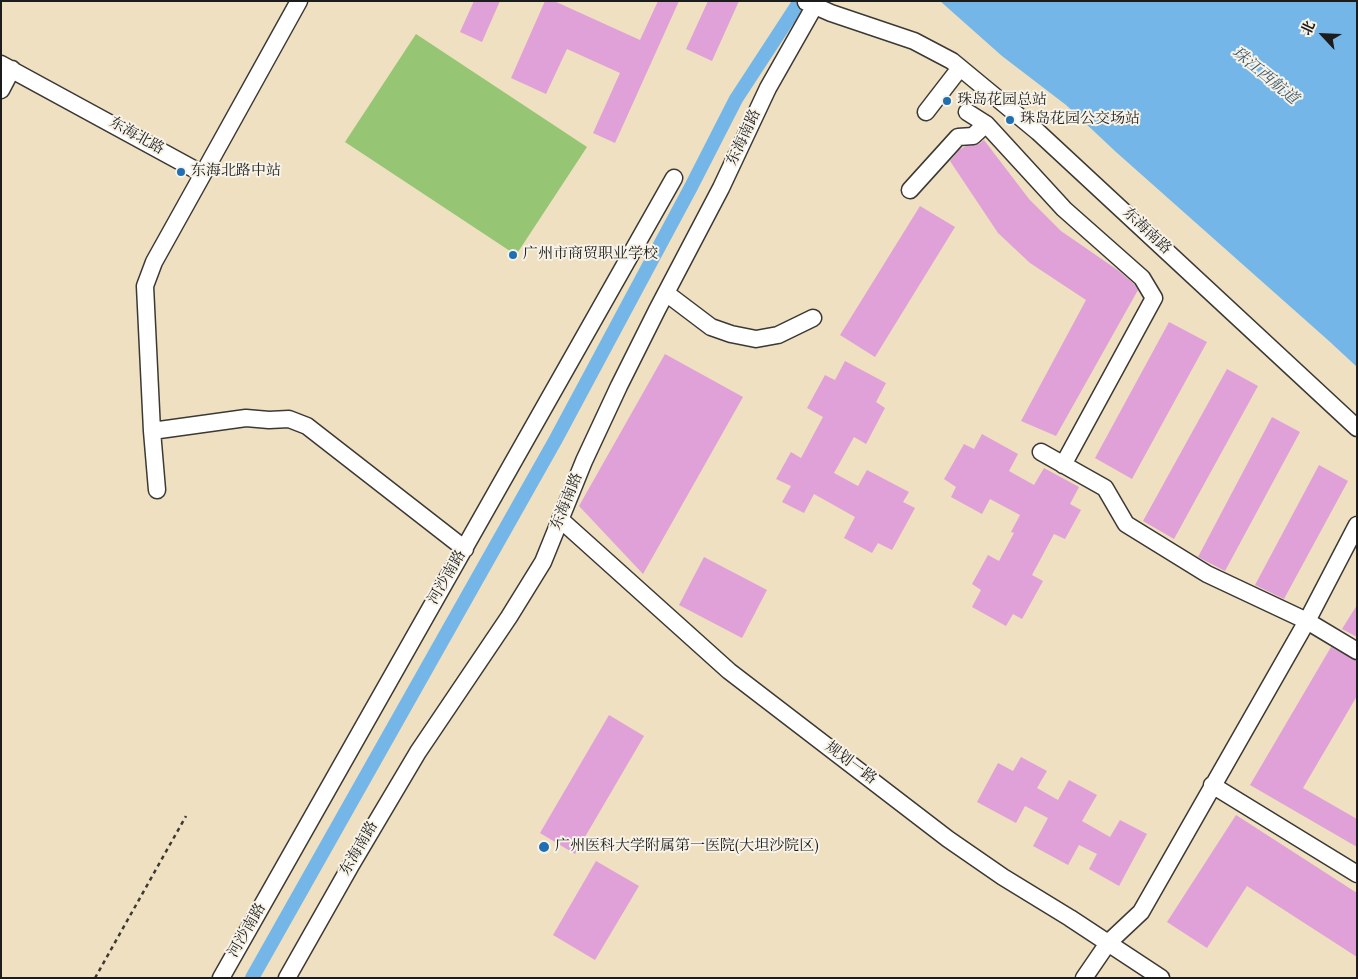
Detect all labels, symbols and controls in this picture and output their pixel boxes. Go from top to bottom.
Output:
north arrow [1298,10,1348,60]
text: 北 [1297,18,1321,39]
water label: 珠江西航道 [1227,44,1301,110]
place label: 珠岛花园总站 [957,92,1047,110]
marker: 珠岛花园总站 [941,95,953,107]
street label: 东海南路 [724,107,766,169]
place label: 珠岛花园公交场站 [1020,111,1140,129]
marker: 珠岛花园公交场站 [1004,114,1016,126]
street label: 东海北路 [105,115,167,159]
place label: 东海北路中站 [191,163,281,181]
marker: 东海北路中站 [175,166,187,178]
street label: 东海南路 [1118,205,1174,259]
place label: 广州市商贸职业学校 [523,246,658,264]
marker: 广州市商贸职业学校 [507,249,519,261]
street label: 东海南路 [548,471,588,533]
street label: 河沙南路 [425,548,471,608]
street label: 规划一路 [821,739,879,789]
street label: 东海南路 [337,819,383,879]
place label: 广州医科大学附属第一医院(大坦沙院区) [555,838,819,856]
marker: 广州医科大学附属第一医院(大坦沙院区) [537,840,551,854]
street label: 河沙南路 [225,901,271,961]

